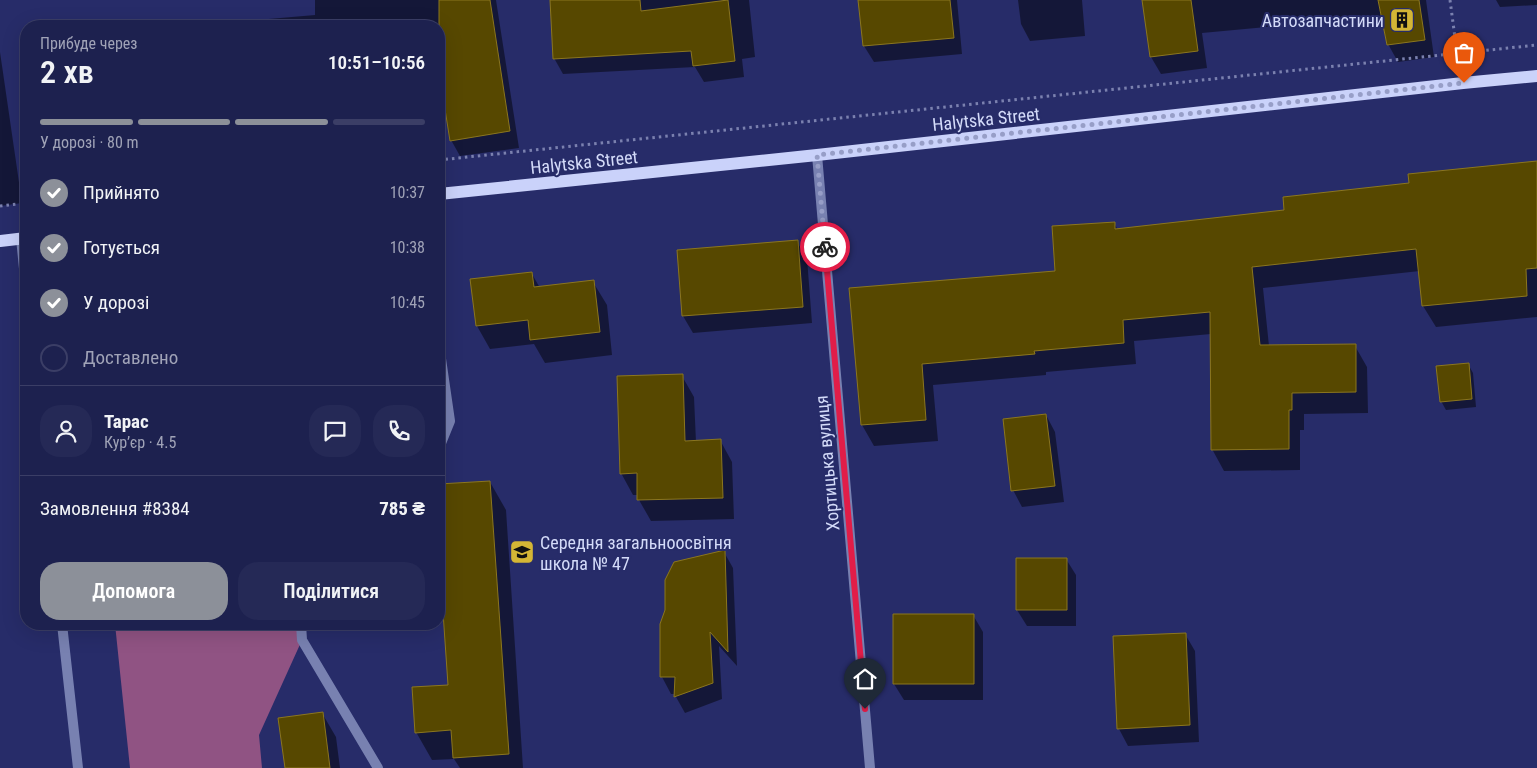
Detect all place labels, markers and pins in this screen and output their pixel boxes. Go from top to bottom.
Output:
building icon: Автозапчастини [1389,7,1415,33]
place label: Автозапчастини [1262,10,1384,31]
pin [1443,32,1485,83]
place label: Середня загальноосвітня школа № 47 [540,532,732,574]
school or university icon: Середня загальноосвітня школа № 47 [509,539,535,565]
pin [844,658,886,709]

